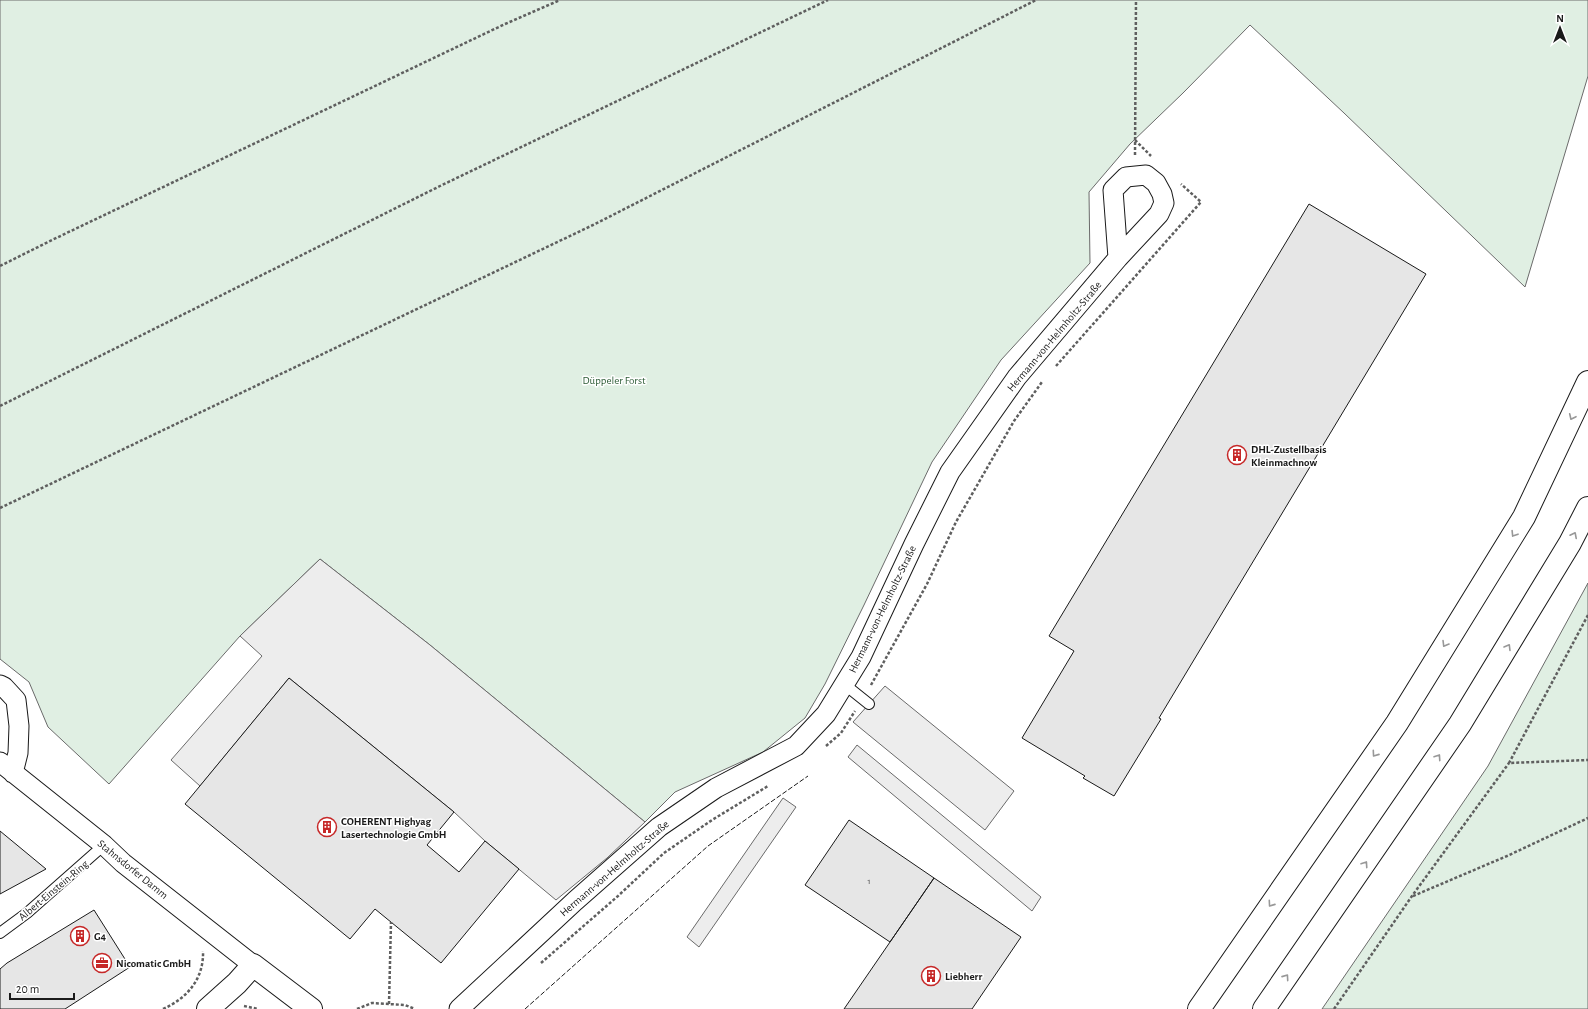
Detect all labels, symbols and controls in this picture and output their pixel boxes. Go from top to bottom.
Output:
north arrow [1540,8,1580,48]
text: N [1556,13,1564,24]
street label: Hermann-von-Helmholtz-Straße [1005,279,1104,393]
park label: Düppeler Forst [583,375,646,386]
one-way arrow [1569,413,1577,421]
building icon: DHL-Zustellbasis Kleinmachnow [1226,444,1248,466]
place label: DHL-Zustellbasis Kleinmachnow [1251,444,1326,468]
one-way arrow [1511,530,1519,537]
one-way arrow [1569,532,1577,540]
street label: Hermann-von-Helmholtz-Straße [847,544,918,675]
one-way arrow [1442,640,1450,647]
one-way arrow [1503,644,1510,651]
one-way arrow [1373,749,1380,756]
one-way arrow [1433,754,1441,761]
building icon: COHERENT Highyag Lasertechnologie GmbH [316,816,338,838]
place label: COHERENT Highyag Lasertechnologie GmbH [341,816,446,840]
street label: Hermann-von-Helmholtz-Straße [558,818,671,918]
street label: Stahnsdorfer Damm [95,838,170,901]
street label: Albert-Einstein-Ring [16,858,91,923]
one-way arrow [1360,861,1368,868]
house number: 1 [867,877,871,886]
one-way arrow [1269,899,1276,906]
building icon: G4 [69,925,91,947]
place label: G4 [94,931,107,942]
office icon: Nicomatic GmbH [91,952,113,974]
place label: Nicomatic GmbH [116,958,191,969]
building icon: Liebherr [920,965,942,987]
place label: Liebherr [945,971,982,982]
one-way arrow [1281,974,1289,981]
scale bar [10,975,74,1001]
text: 20 m [16,983,39,995]

